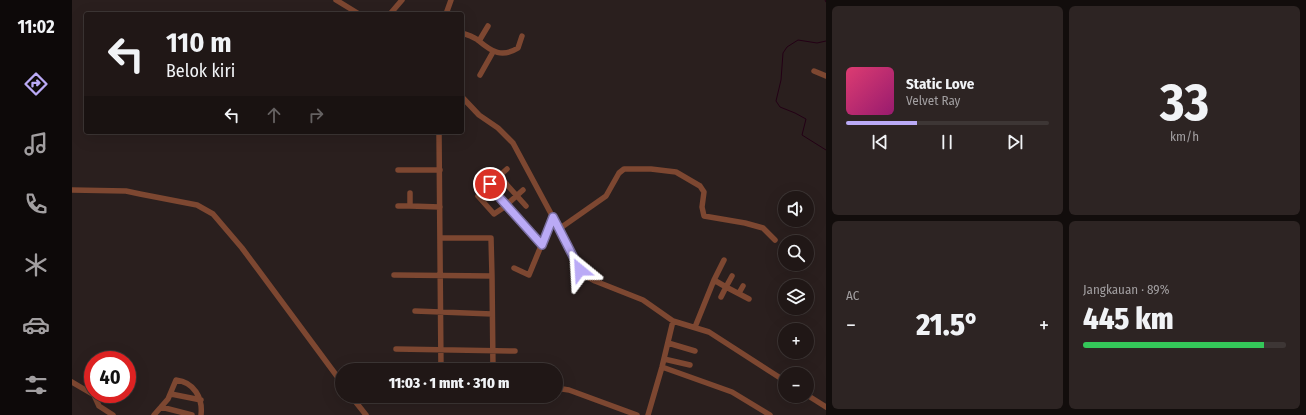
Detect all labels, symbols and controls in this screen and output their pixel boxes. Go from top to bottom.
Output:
text: 11:02 [17,16,55,38]
text: 110 m [166,26,232,59]
icon: left [100,28,152,80]
text: Belok kiri [166,60,235,82]
icon: directions [22,70,50,98]
text: 33 [1160,71,1209,134]
text: Static Love [906,75,974,93]
text: Velvet Ray [906,93,960,108]
icon: left [221,104,243,126]
icon: ahead [263,104,285,126]
icon: right [305,104,327,126]
text: km/h [1170,129,1199,144]
icon: music [22,130,50,158]
icon: previous [869,131,891,153]
icon: pause [936,131,958,153]
icon: next [1004,131,1026,153]
pin [473,167,507,201]
icon: arrive [479,173,501,195]
icon: phone [22,190,50,218]
map controls [778,191,814,403]
button: sound [778,191,814,227]
button: search [778,235,814,271]
position arrow [559,249,601,291]
icon: climate [22,251,50,279]
button: layers [778,279,814,315]
text: Jangkauan · 89% [1083,282,1169,297]
text: AC [846,288,859,303]
text: 445 km [1083,301,1174,337]
text: 21.5° [916,307,979,343]
icon: car [22,311,50,339]
text: − [846,312,856,339]
text: + [1039,312,1049,339]
button: + [778,323,814,359]
speed limit sign: 40 [84,351,136,403]
button: − [778,367,814,403]
icon: filters [22,371,50,399]
text: 11:03 · 1 mnt · 310 m [389,374,509,392]

